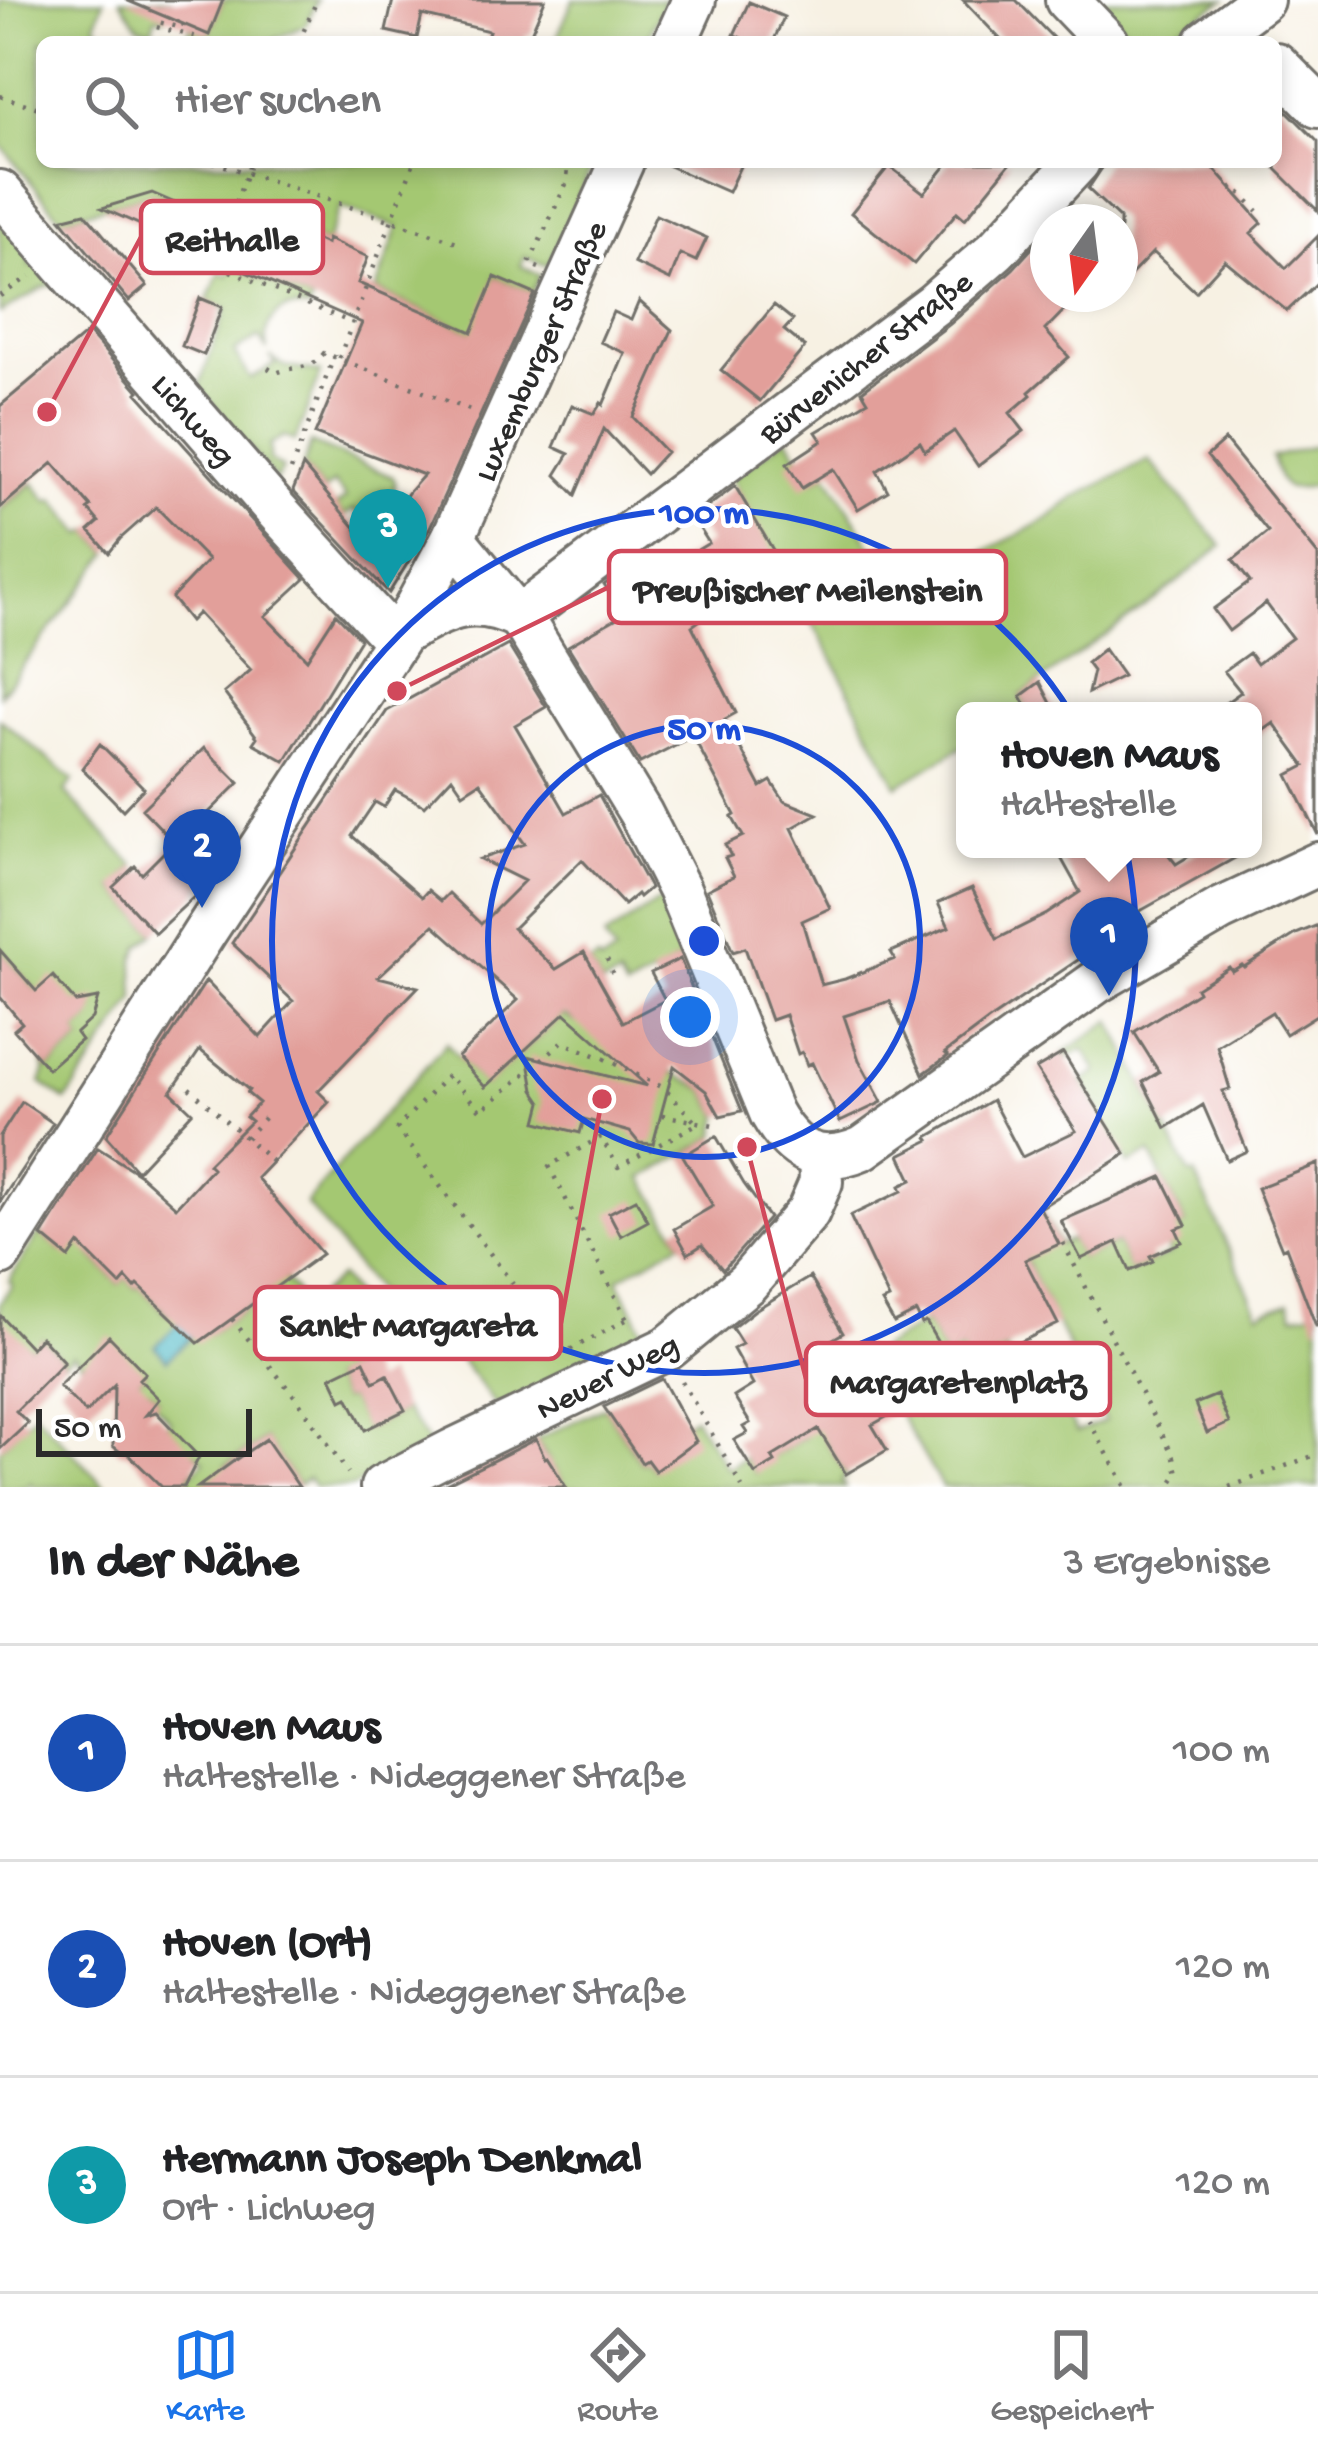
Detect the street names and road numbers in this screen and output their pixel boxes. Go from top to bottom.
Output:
street label: Luxemburger Straße [469,215,618,489]
street label: Bürvenicher Straße [753,264,983,455]
street label: Lichweg [141,368,242,476]
street label: Neuer Weg [531,1327,686,1431]

